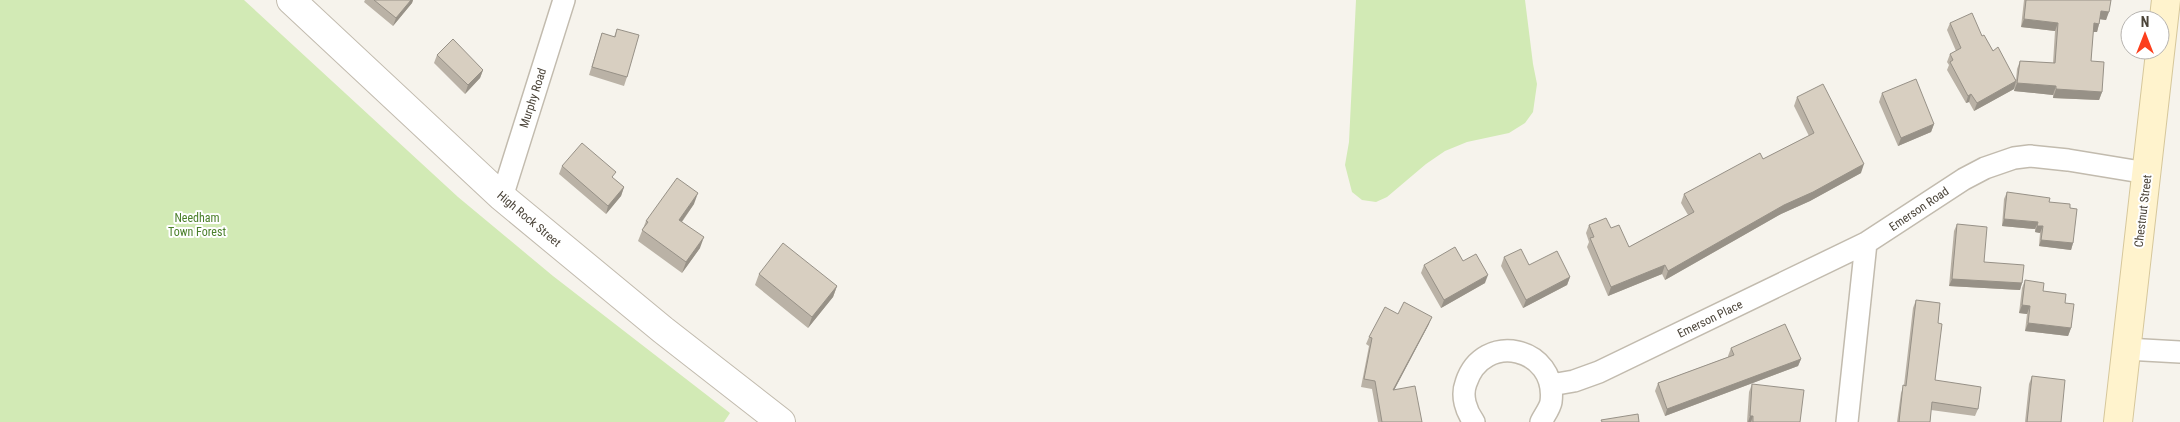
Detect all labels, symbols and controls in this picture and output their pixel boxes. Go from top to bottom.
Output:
north arrow [2120,10,2170,60]
text: N [2141,14,2149,30]
street label: Murphy Road [517,66,549,130]
street label: Chestnut Street [2132,173,2154,248]
street label: Emerson Road [1887,184,1951,234]
street label: High Rock Street [494,188,564,250]
park label: Needham Town Forest [168,211,226,239]
street label: Emerson Place [1675,297,1745,341]

